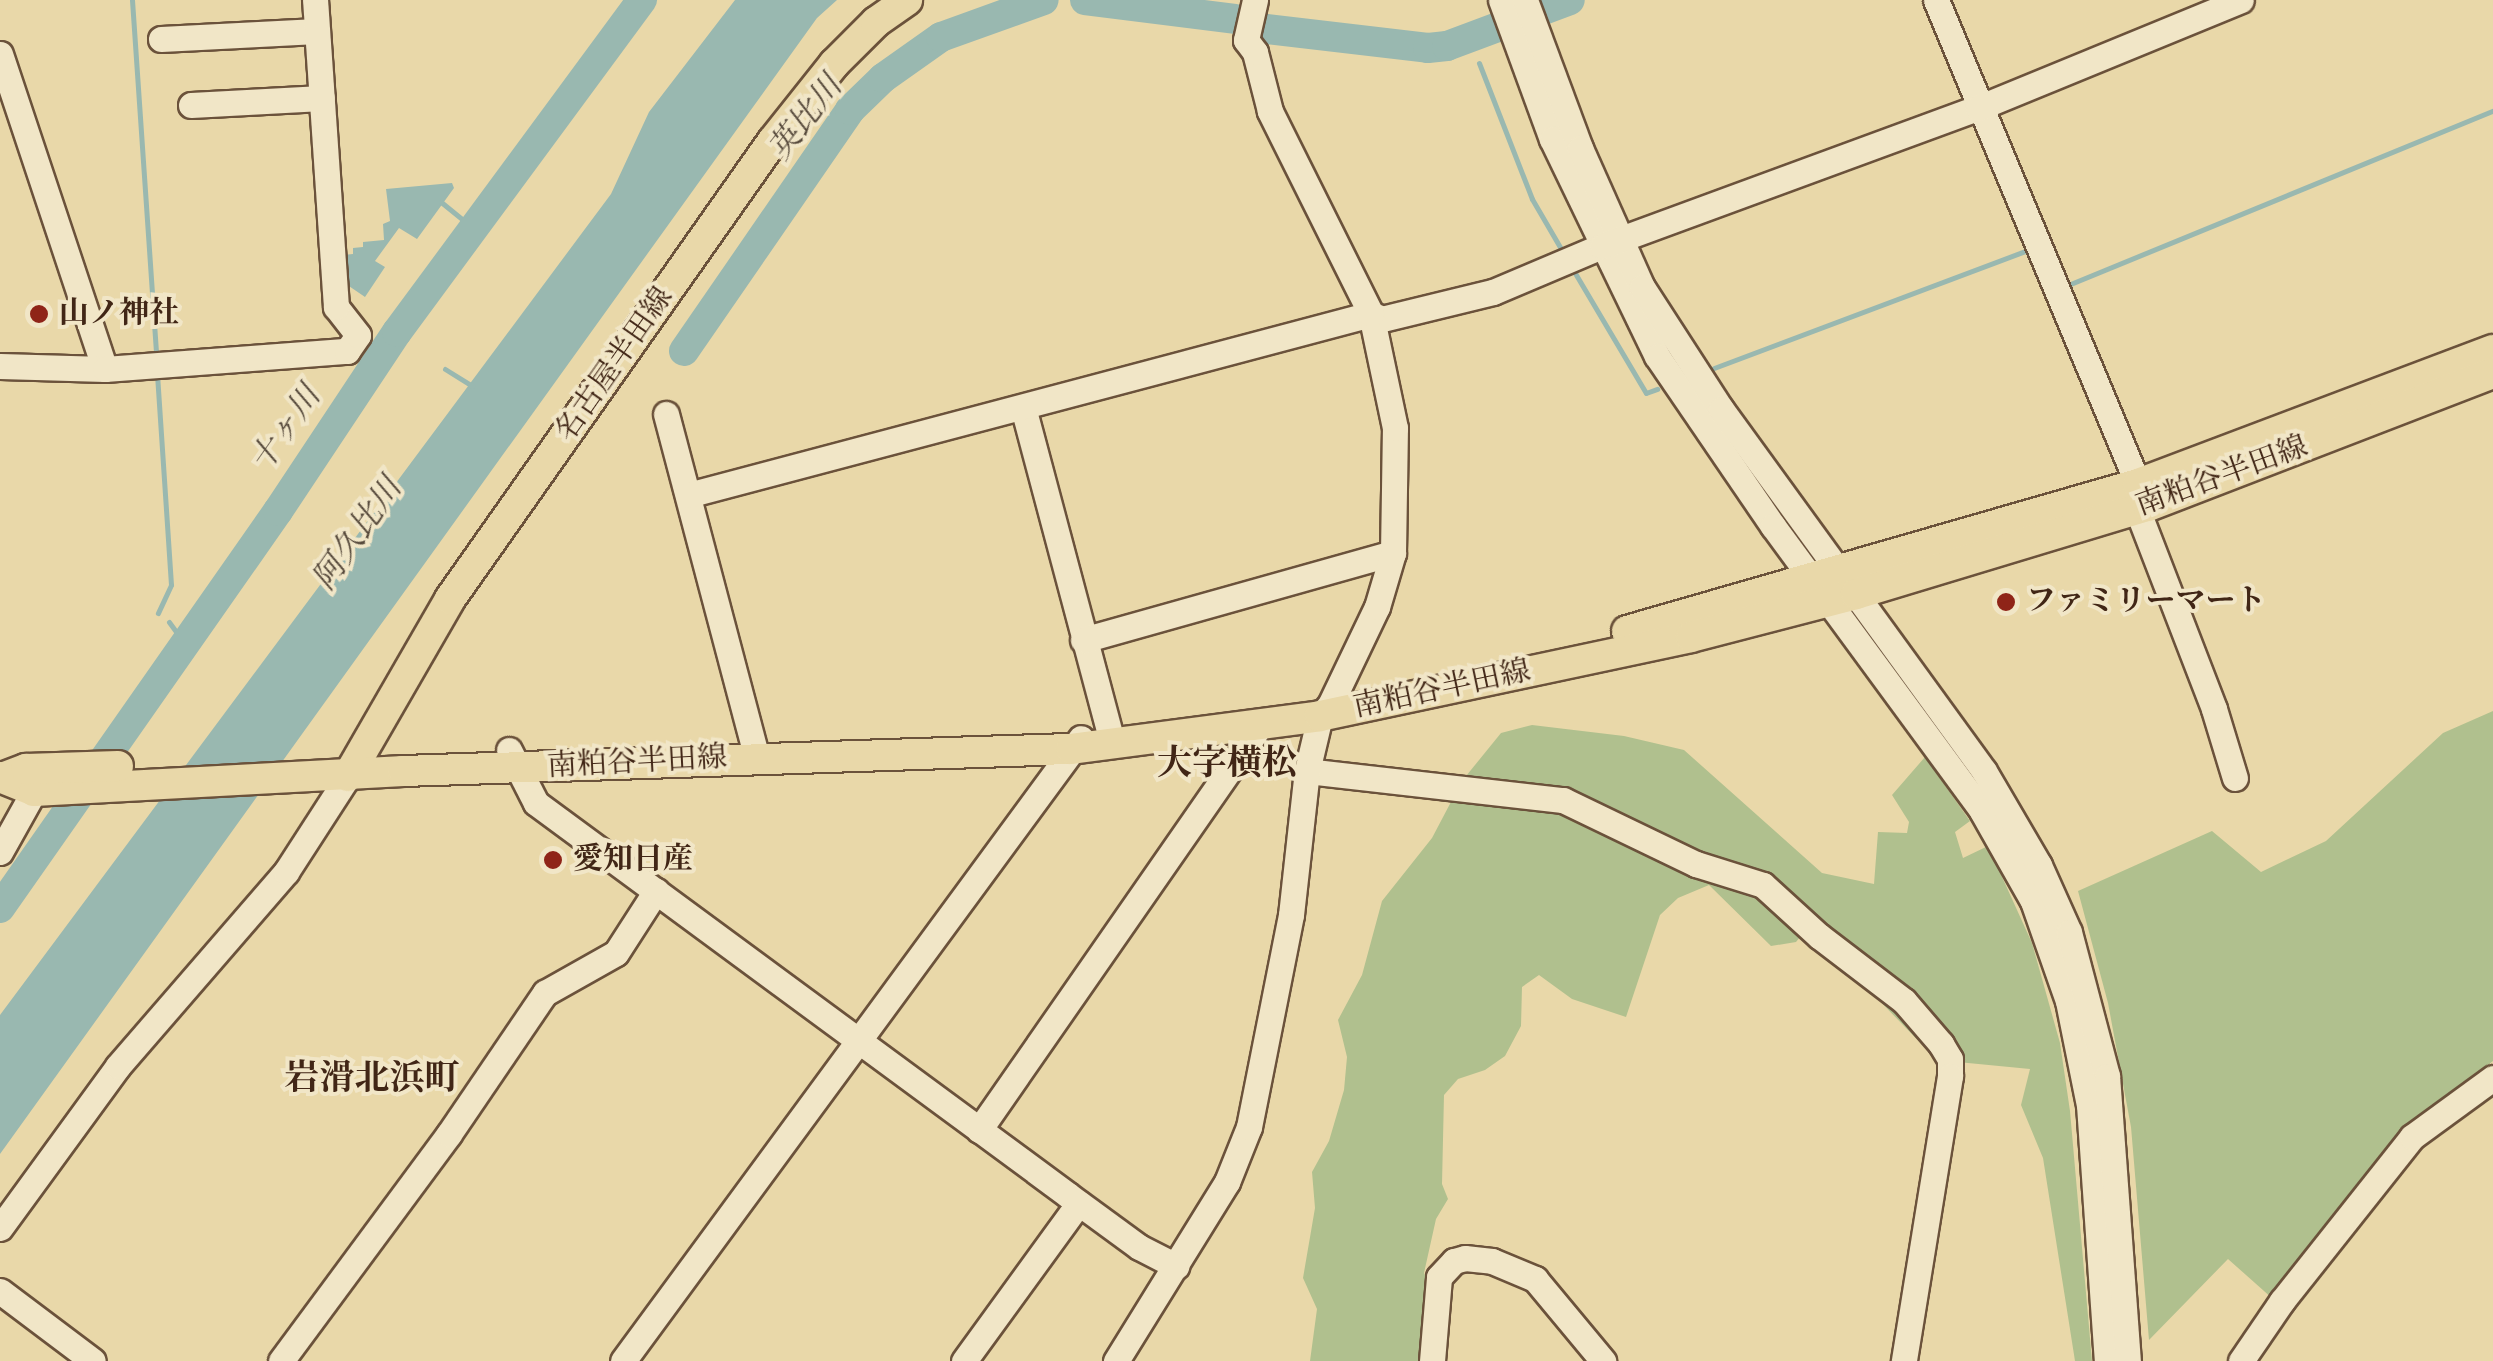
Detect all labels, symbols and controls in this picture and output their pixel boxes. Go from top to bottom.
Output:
water label: 英比川 [762,69,852,169]
street label: 名古屋半田線 [549,281,681,449]
place label: 山ノ神社 [59,296,179,332]
marker: 山ノ神社 [28,303,50,325]
water label: 十ヶ川 [244,380,330,480]
street label: 南粕谷半田線 [2131,429,2313,525]
water label: 阿久比川 [307,472,411,598]
place label: ファミリーマート [2026,584,2266,620]
marker: ファミリーマート [1995,591,2017,613]
street label: 南粕谷半田線 [1350,654,1534,726]
street label: 南粕谷半田線 [546,740,728,786]
district label: 大字横松 [1157,744,1297,786]
place label: 愛知日産 [573,842,693,878]
marker: 愛知日産 [542,849,564,871]
district label: 岩滑北浜町 [285,1059,459,1101]

